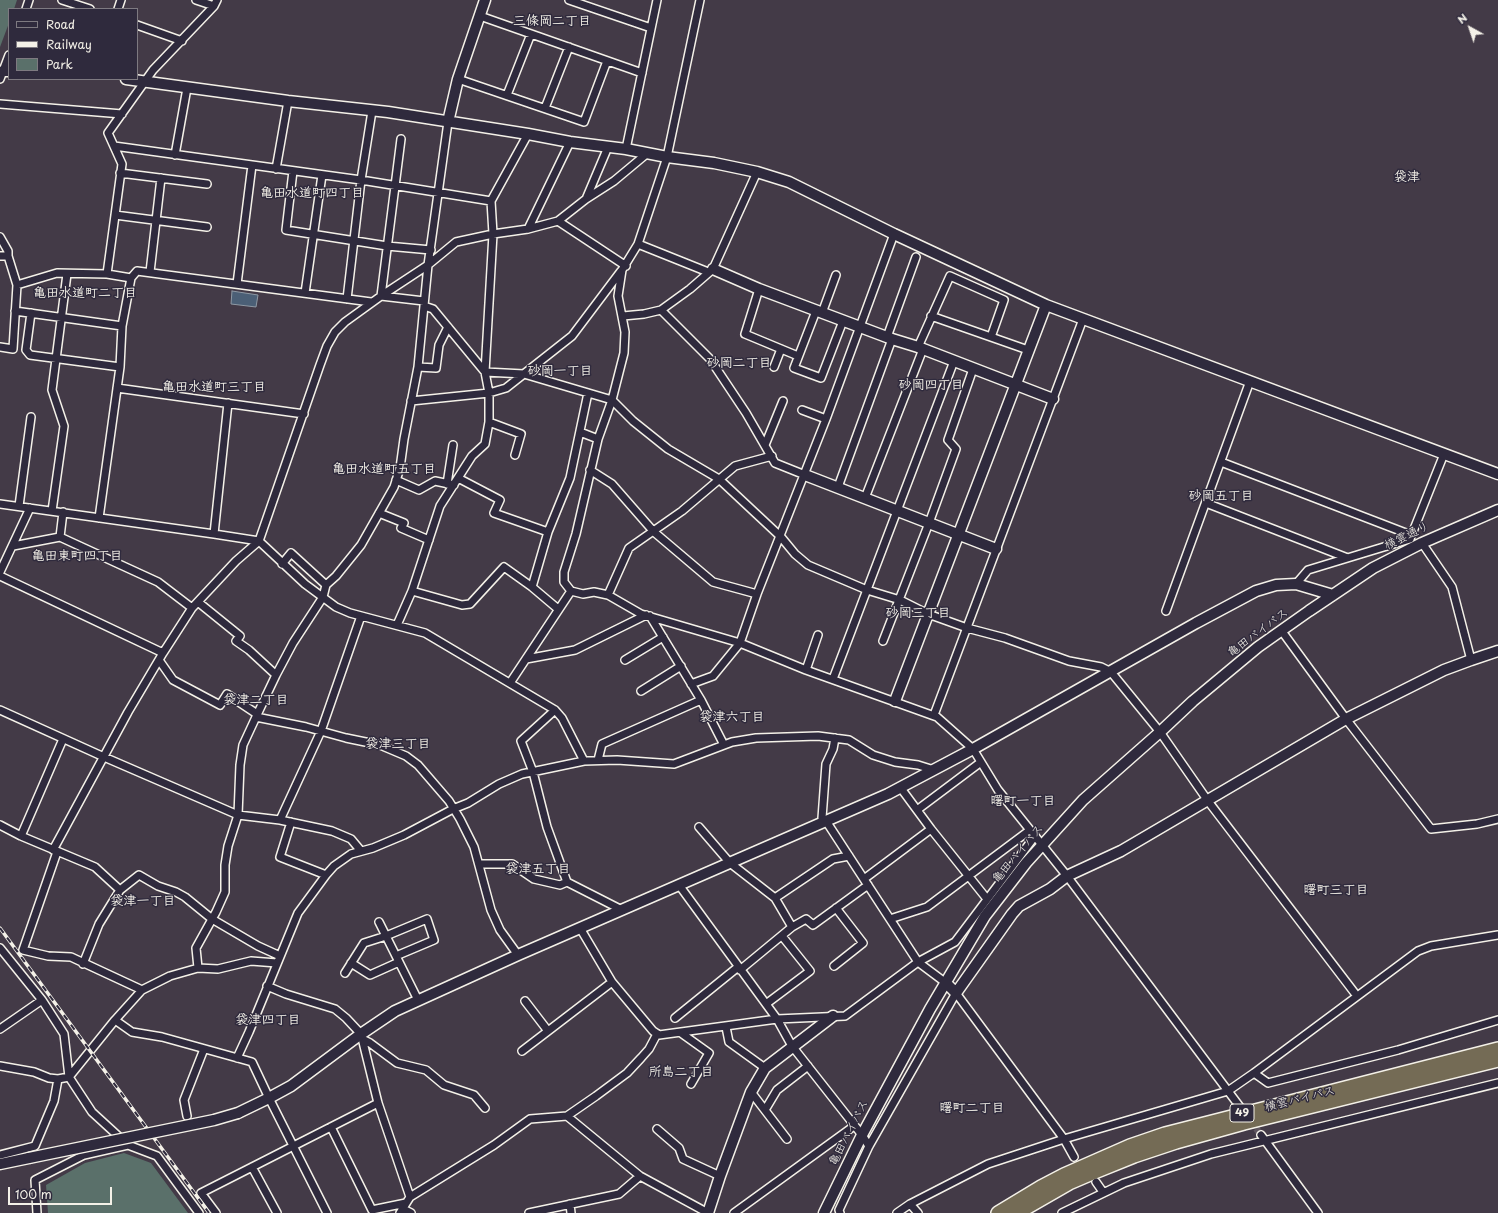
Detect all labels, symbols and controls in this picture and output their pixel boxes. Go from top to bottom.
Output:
legend [8,8,138,80]
north arrow [1450,8,1490,48]
text: N [1453,9,1471,28]
district label: 三條岡二丁目 [513,13,591,29]
text: Road [46,15,75,33]
text: Railway [46,35,92,53]
text: Park [46,55,73,73]
district label: 袋津 [1394,169,1420,185]
district label: 亀田水道町四丁目 [260,185,364,201]
district label: 亀田水道町二丁目 [33,285,137,301]
district label: 砂岡二丁目 [707,355,771,371]
district label: 砂岡一丁目 [528,363,592,379]
district label: 砂岡四丁目 [899,377,963,393]
district label: 亀田水道町三丁目 [162,379,266,395]
district label: 亀田水道町五丁目 [332,461,436,477]
district label: 砂岡五丁目 [1189,488,1253,504]
street label: 横雲通り [1382,519,1432,553]
district label: 亀田東町四丁目 [32,548,122,564]
district label: 砂岡三丁目 [886,605,950,621]
street label: 亀田バイパス [1225,606,1291,660]
district label: 袋津二丁目 [224,692,288,708]
district label: 袋津六丁目 [700,709,764,725]
district label: 袋津三丁目 [366,736,430,752]
district label: 曙町一丁目 [991,793,1055,809]
street label: 亀田バイパス [989,822,1047,886]
district label: 袋津五丁目 [506,861,570,877]
district label: 曙町三丁目 [1304,882,1368,898]
district label: 袋津一丁目 [111,893,175,909]
district label: 袋津四丁目 [236,1012,300,1028]
district label: 所島二丁目 [649,1064,713,1080]
street label: 横雲バイパス [1263,1083,1337,1115]
street label: 亀田バイパス [826,1098,872,1168]
district label: 曙町二丁目 [940,1100,1004,1116]
road number: 49 [1230,1104,1254,1122]
scale bar [10,1179,114,1205]
text: 100 m [15,1185,52,1203]

